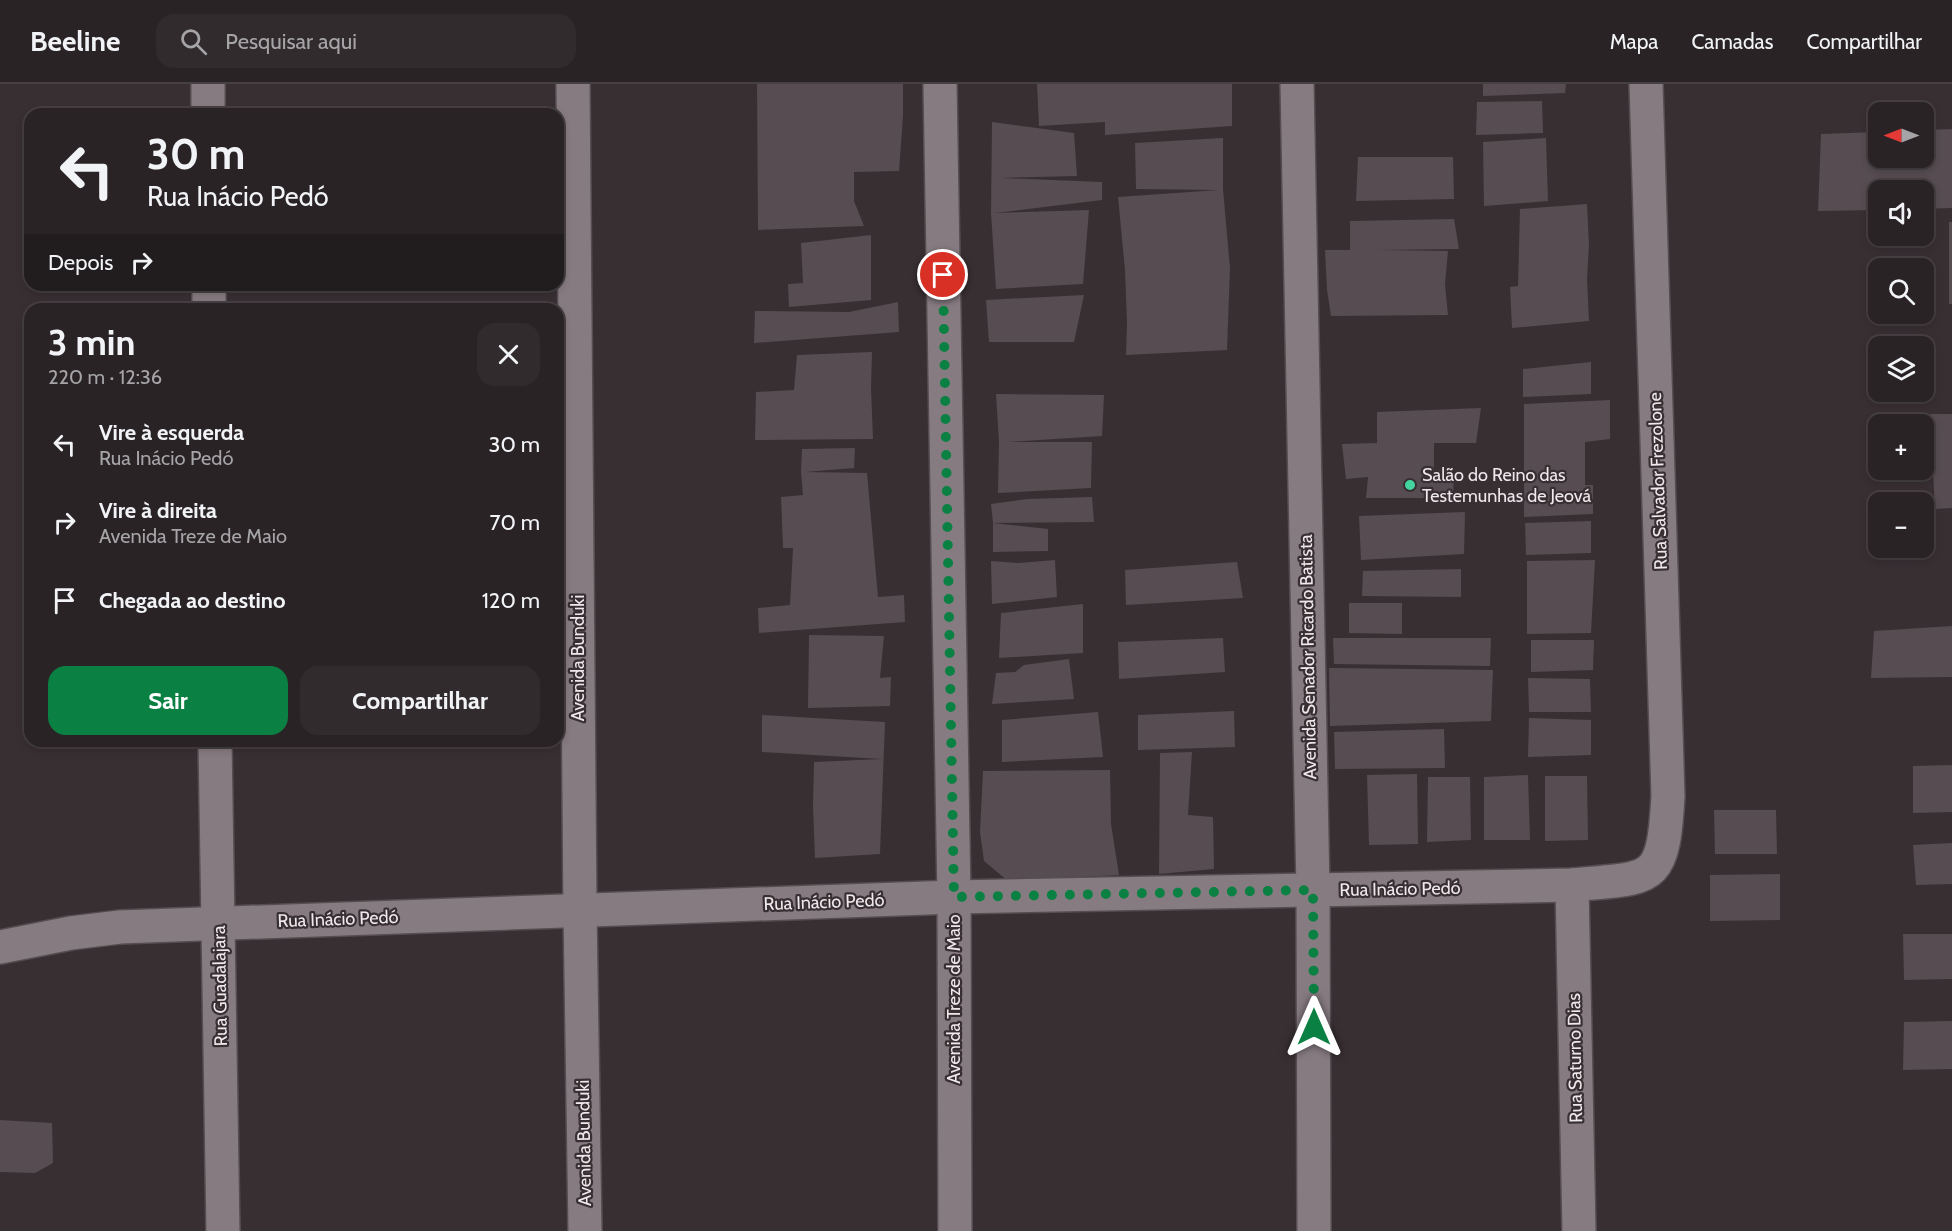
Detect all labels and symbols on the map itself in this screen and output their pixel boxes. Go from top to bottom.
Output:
north arrow [1868,102,1934,168]
pin [917,249,968,300]
street label: Rua Salvador Frezolone [1644,392,1672,570]
place label: Salão do Reino das Testemunhas de Jeová [1422,464,1592,507]
marker: Salão do Reino das Testemunhas de Jeová [1403,478,1417,492]
street label: Avenida Senador Ricardo Batista [1295,534,1321,780]
street label: Avenida Bunduki [567,595,589,721]
street label: Rua Inácio Pedó [1339,877,1461,901]
street label: Rua Inácio Pedó [763,889,885,915]
street label: Rua Inácio Pedó [277,906,399,932]
street label: Avenida Treze de Maio [943,914,965,1084]
street label: Rua Guadalajara [208,925,232,1047]
street label: Rua Saturno Dias [1563,993,1587,1123]
position arrow [1282,995,1346,1059]
street label: Avenida Bunduki [572,1080,596,1206]

